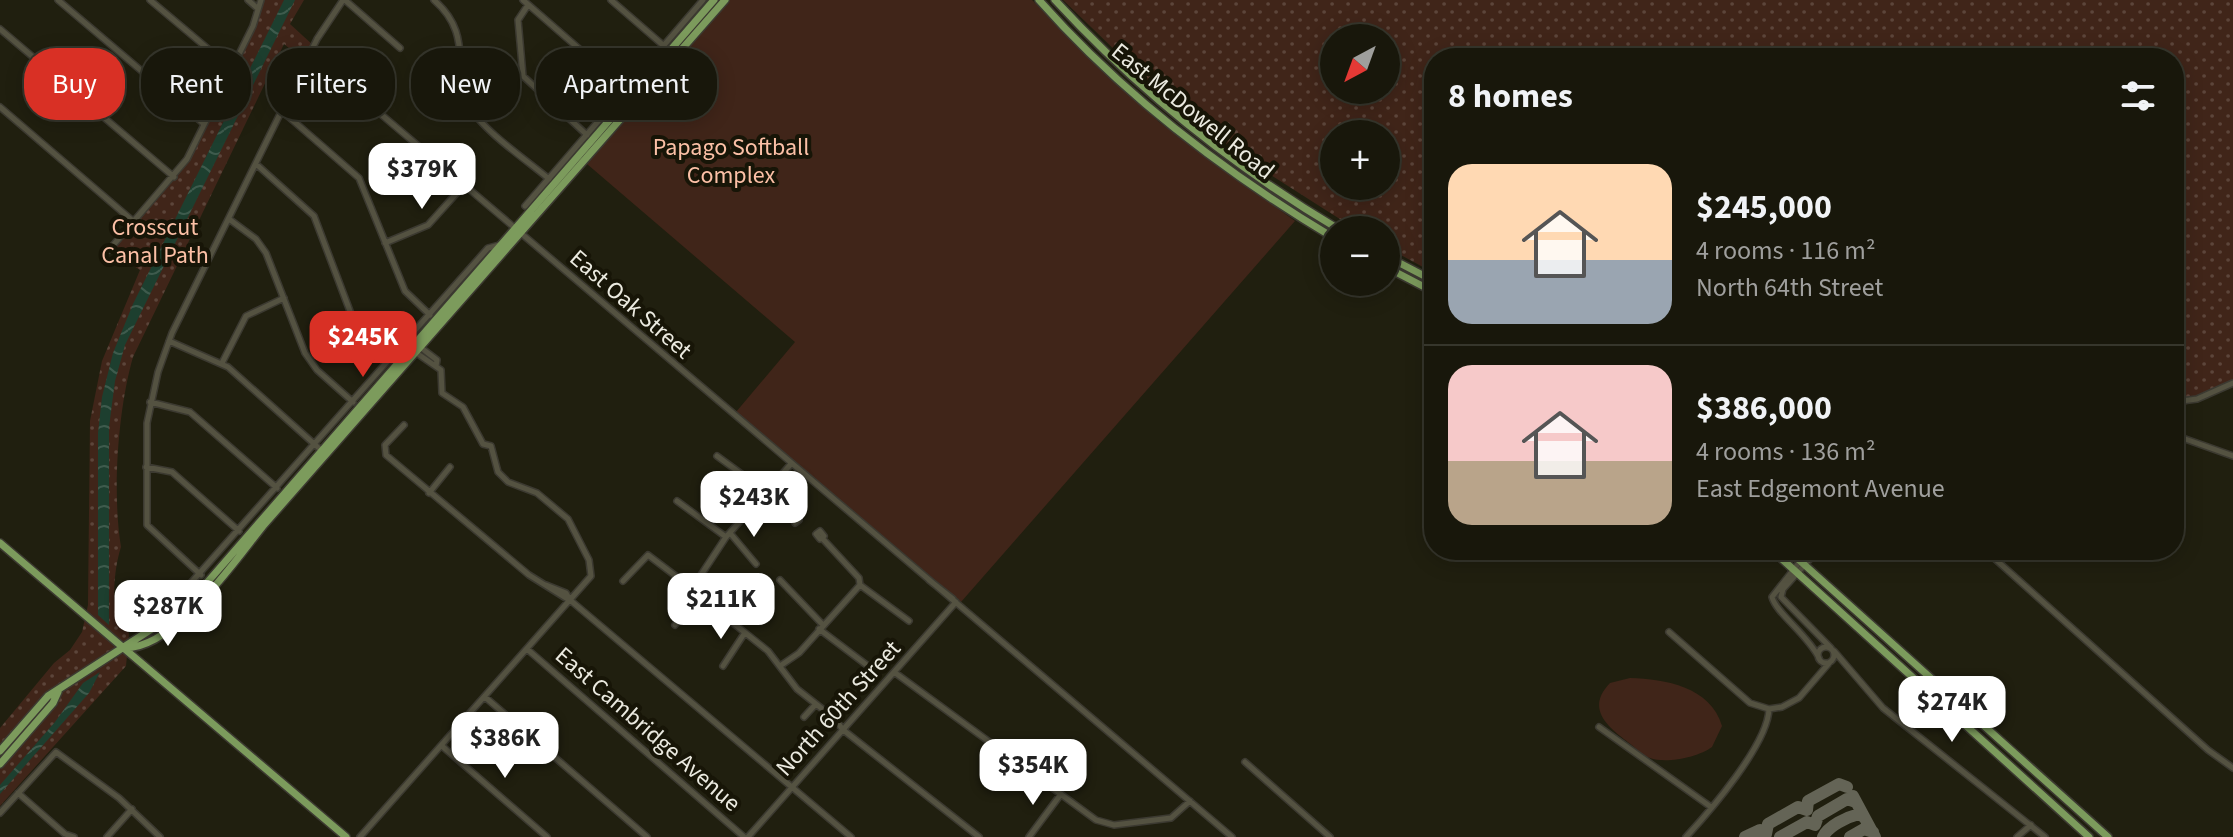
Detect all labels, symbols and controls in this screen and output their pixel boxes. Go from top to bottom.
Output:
north arrow [1320,24,1400,104]
map controls [1320,24,1400,296]
street label: East McDowell Road [1104,35,1282,188]
chip: Buy [24,48,125,120]
chip: Rent [141,48,251,120]
chip: Filters [267,48,395,120]
chip: New [411,48,520,120]
chip: Apartment [536,48,717,120]
text: 8 homes [1448,72,1573,121]
icon: filters [2116,74,2160,118]
button: + [1320,120,1400,200]
park label: Papago Softball Complex [653,130,809,193]
pin: $379K [366,143,478,211]
text: $379K [387,150,457,187]
text: $245,000 [1696,183,1832,232]
icon: home [1512,196,1608,292]
park label: Crosscut Canal Path [101,210,209,273]
button: − [1320,216,1400,296]
text: 4 rooms · 116 m² [1696,232,1875,269]
street label: East Oak Street [562,241,700,367]
text: North 64th Street [1696,269,1883,306]
pin: $245K [307,311,419,379]
text: $245K [328,318,398,355]
text: $386,000 [1696,384,1832,433]
icon: home [1512,397,1608,493]
text: 4 rooms · 136 m² [1696,433,1875,470]
text: East Edgemont Avenue [1696,470,1945,507]
pin: $243K [698,471,810,539]
text: $243K [719,478,789,515]
pin: $211K [665,573,777,641]
pin: $287K [112,580,224,648]
text: $211K [686,580,756,617]
text: $287K [133,587,203,624]
street label: North 60th Street [768,632,909,784]
street label: East Cambridge Avenue [547,639,748,820]
pin: $274K [1896,676,2008,744]
text: $274K [1917,683,1987,720]
pin: $386K [449,712,561,780]
text: $386K [470,719,540,756]
pin: $354K [977,739,1089,807]
text: $354K [998,746,1068,783]

